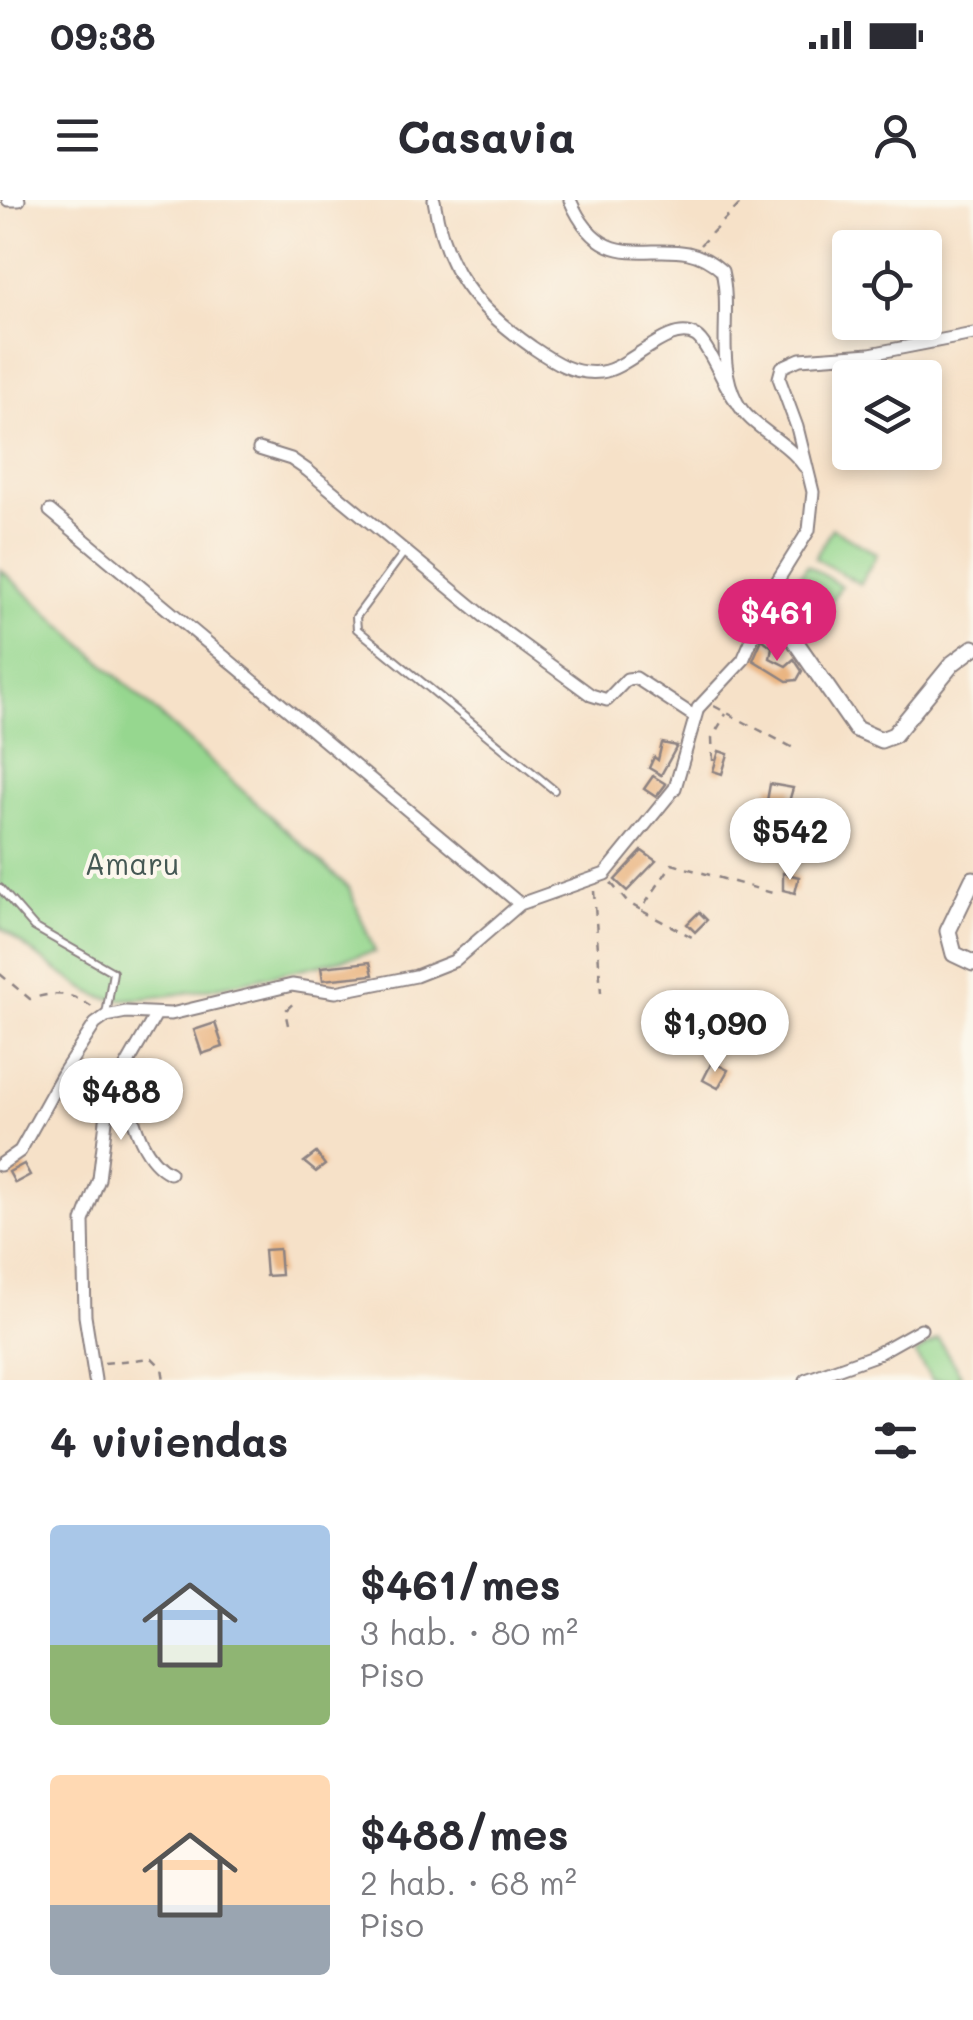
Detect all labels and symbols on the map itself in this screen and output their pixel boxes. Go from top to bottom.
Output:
pin: $461 [718,579,836,664]
pin: $542 [731,798,849,883]
park label: Amaru [85,843,179,883]
pin: $1,090 [634,990,796,1075]
pin: $488 [62,1058,180,1143]

